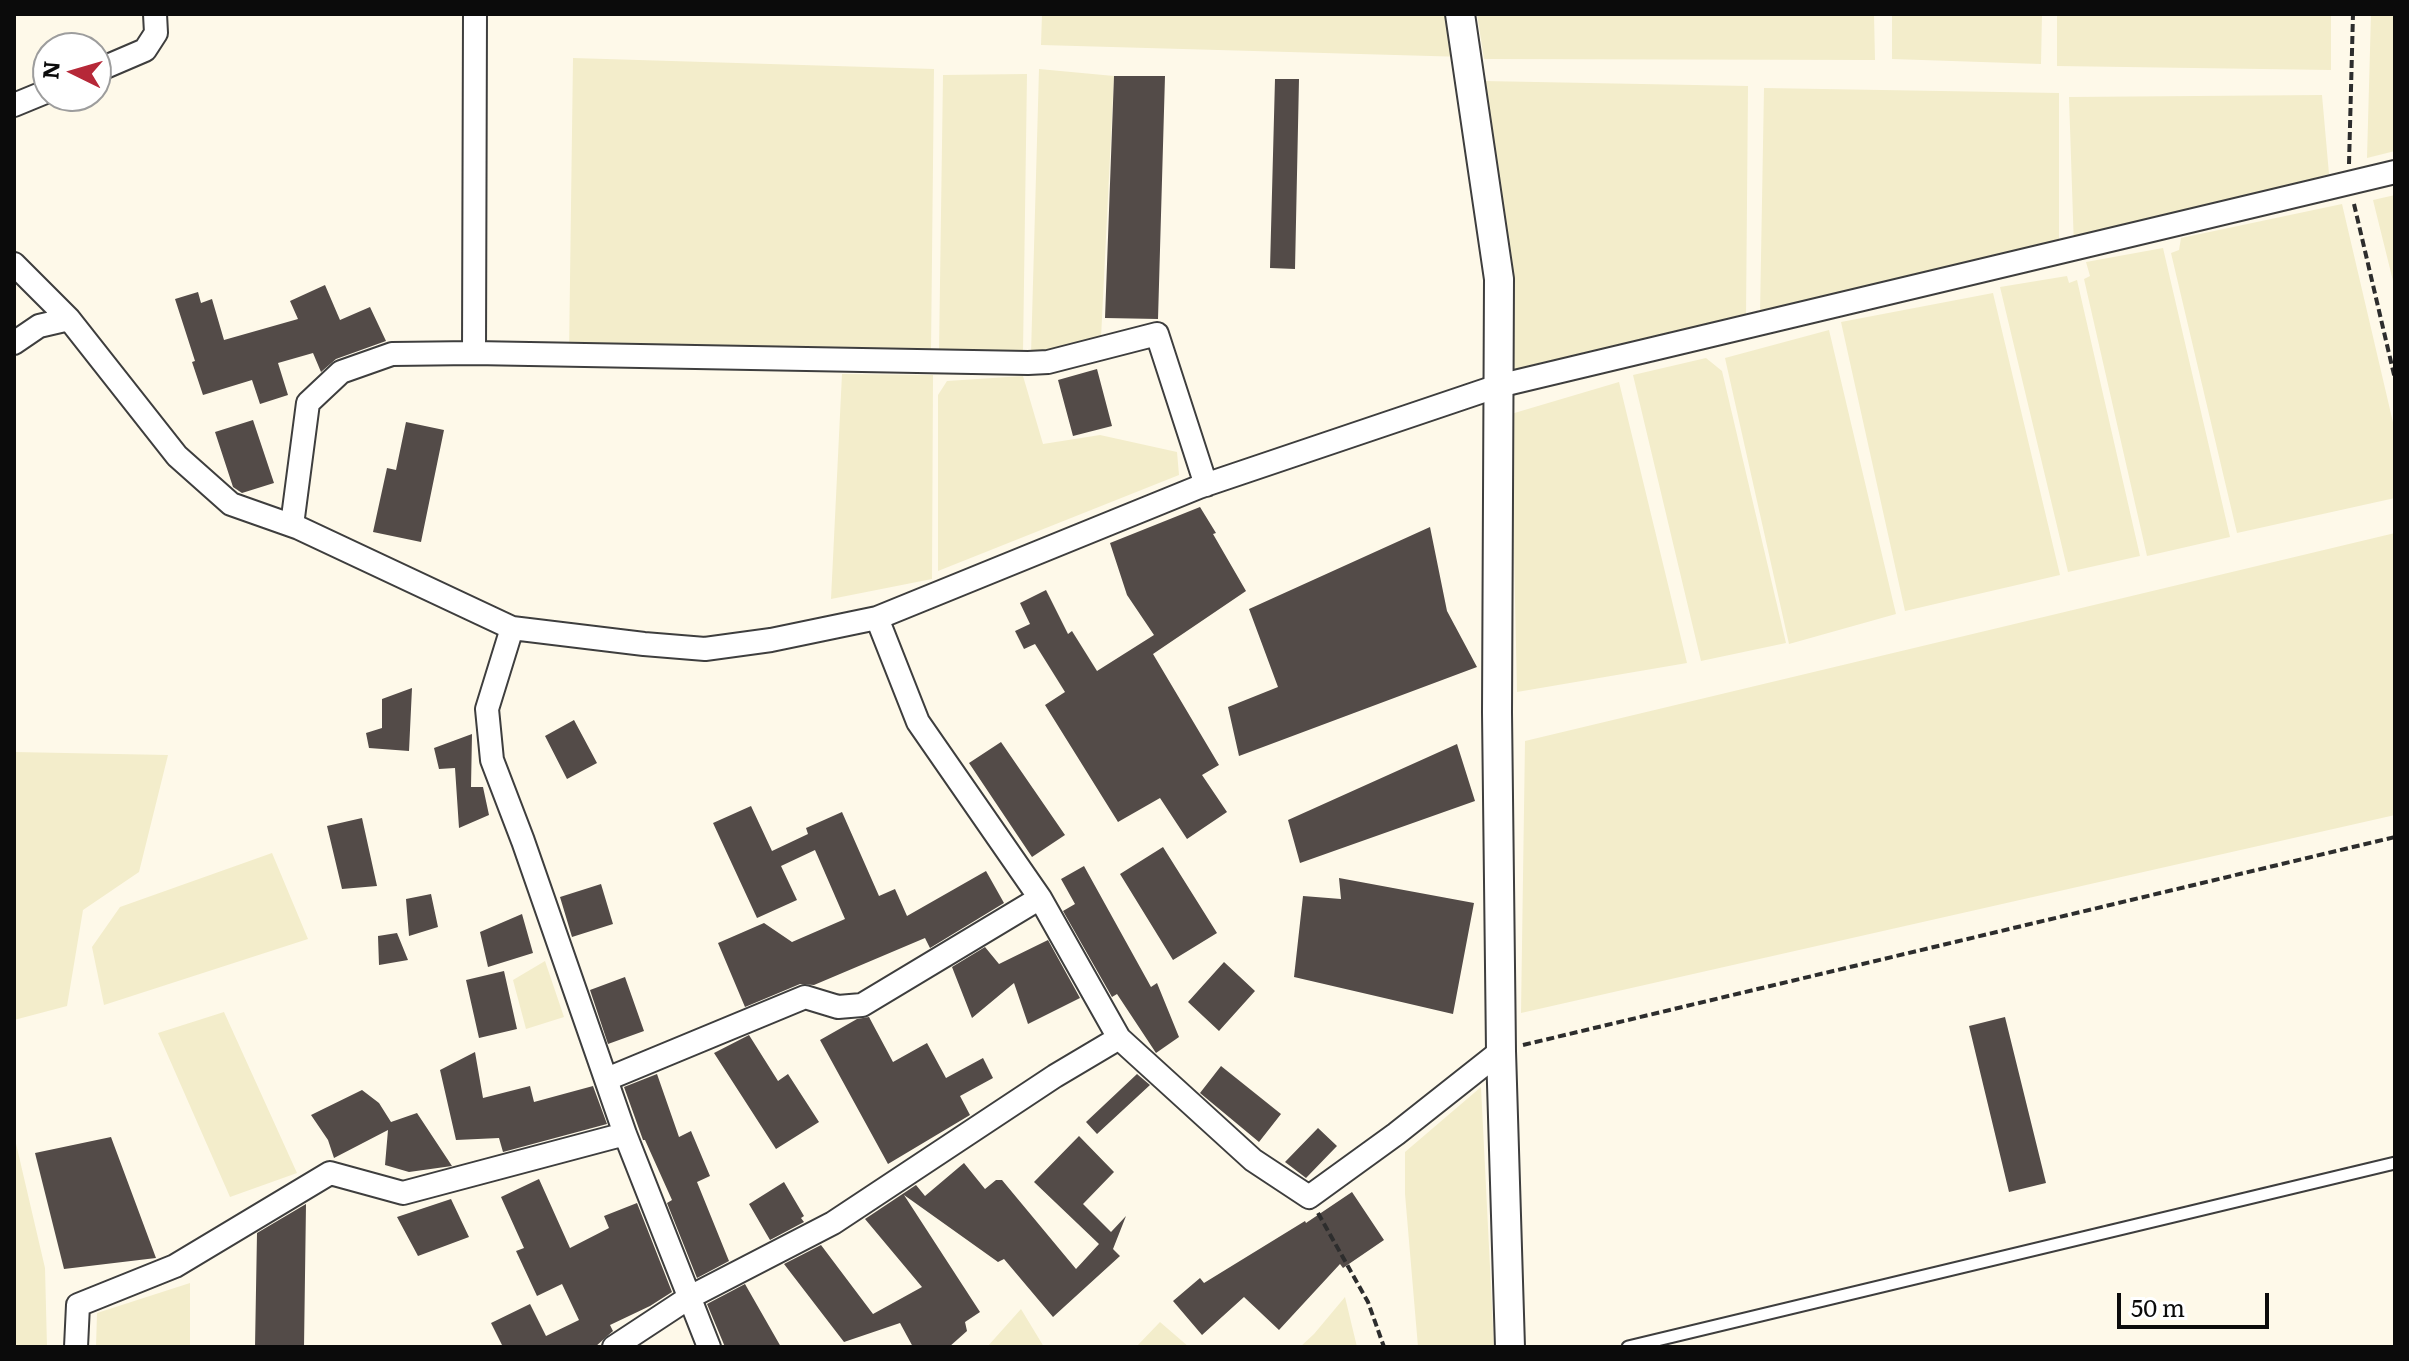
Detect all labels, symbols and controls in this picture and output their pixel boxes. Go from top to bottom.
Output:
north arrow [32,32,112,112]
text: N [32,59,67,81]
scale bar [2121,1277,2273,1327]
text: 50 m [2131,1289,2185,1324]

